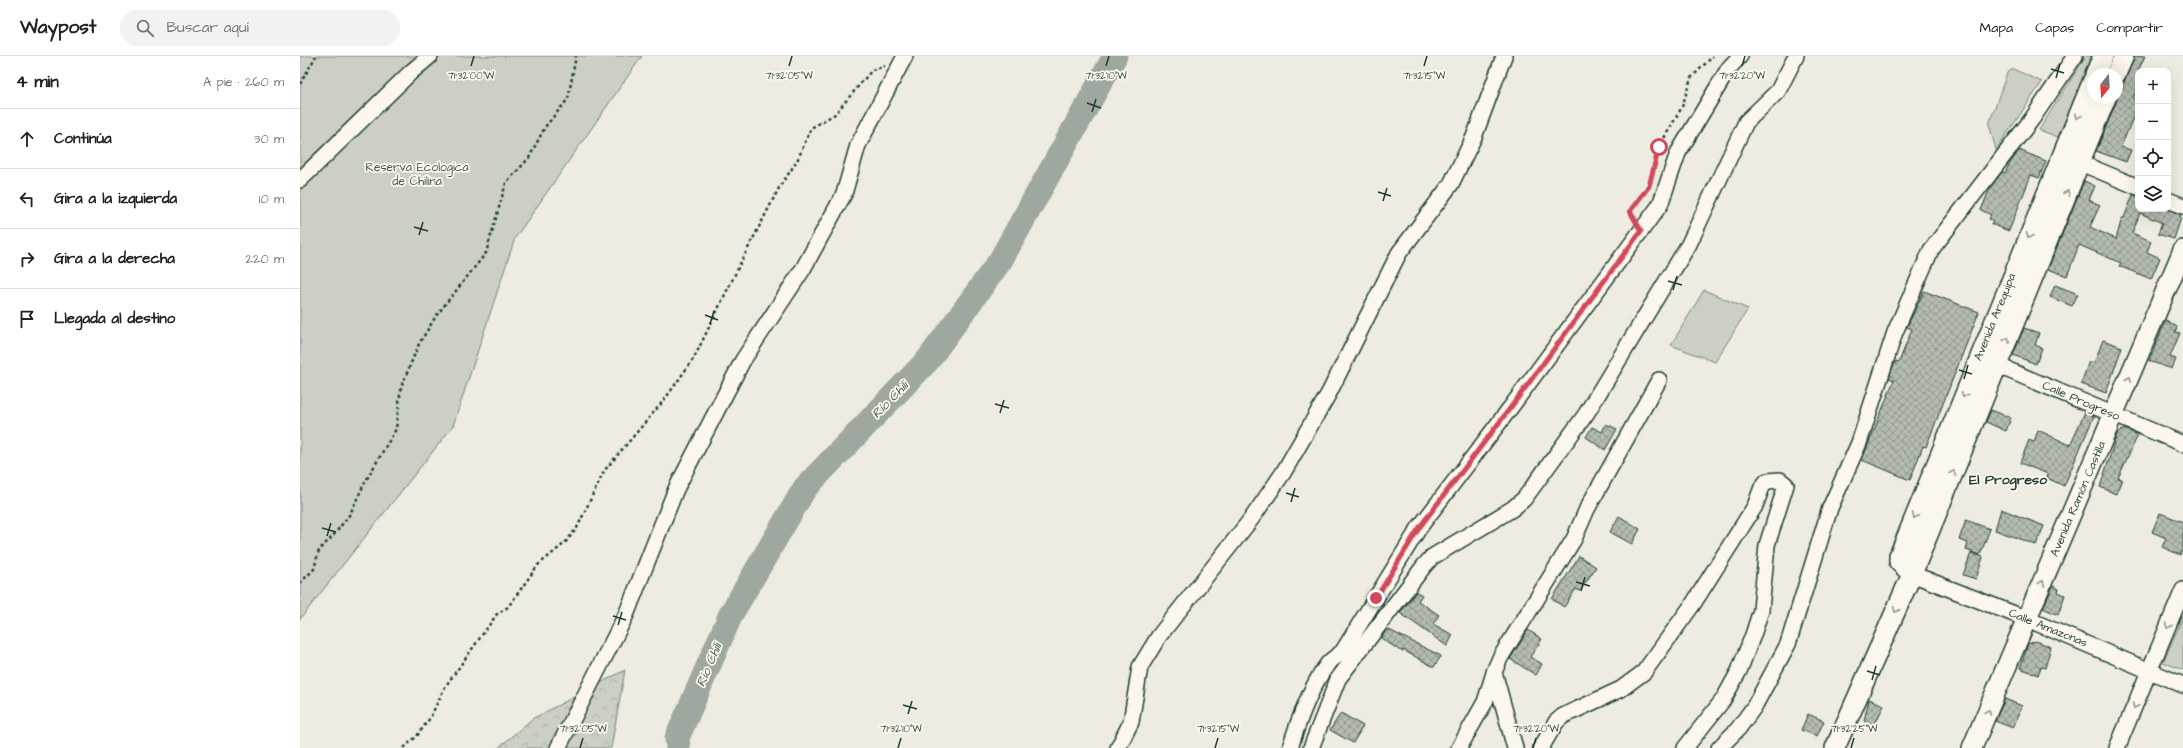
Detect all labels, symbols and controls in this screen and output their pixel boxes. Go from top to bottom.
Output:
search box [120,10,400,46]
text: Waypost [20,14,96,41]
icon: search [134,17,156,39]
text: Buscar aquí [166,17,249,38]
text: Mapa [1980,18,2013,38]
text: Capas [2035,18,2074,38]
text: Compartir [2096,18,2163,38]
north arrow [2087,68,2123,104]
map controls [2135,68,2171,212]
button: + [2135,68,2171,104]
text: 71°32'00"W [448,69,495,83]
text: 71°32'05"W [765,69,813,83]
text: 71°32'10"W [1085,69,1127,83]
text: 71°32'15"W [1403,69,1446,83]
text: 71°32'20"W [1719,69,1766,83]
text: 4 min [16,70,59,94]
text: A pie · 260 m [203,73,284,91]
button: − [2135,104,2171,140]
one-way arrow [2075,111,2083,119]
icon: ahead [16,128,38,150]
text: Continúa [54,128,112,149]
text: 30 m [254,130,284,148]
route start [1650,138,1668,156]
button: locate [2135,140,2171,176]
park label: Reserva Ecologica de Chilina [365,159,469,190]
button: layers [2135,176,2171,212]
icon: left [16,188,38,210]
text: Gira a la izquierda [54,188,177,209]
text: 10 m [259,190,284,208]
one-way arrow [2062,190,2070,198]
one-way arrow [2025,233,2033,240]
icon: right [16,248,38,270]
text: Gira a la derecha [54,248,175,269]
text: 220 m [246,250,284,268]
street label: Avenida Arequipa [1970,271,2020,363]
icon: arrive [16,308,38,330]
text: Llegada al destino [54,308,175,329]
one-way arrow [2003,336,2011,343]
one-way arrow [2125,375,2133,382]
water label: Río Chili [868,376,914,423]
street label: Calle Progreso [2039,377,2123,426]
one-way arrow [1960,392,1968,399]
street label: Avenida Ramón Castilla [2046,439,2110,559]
one-way arrow [1948,470,1956,477]
district label: El Progreso [1969,470,2047,491]
one-way arrow [1911,512,1919,519]
one-way arrow [2038,580,2046,587]
route end [1367,589,1385,607]
street label: Calle Amazonas [2006,604,2090,652]
one-way arrow [1893,605,1901,613]
one-way arrow [2165,622,2173,629]
water label: Río Chili [692,639,727,689]
one-way arrow [2131,703,2139,710]
one-way arrow [1983,709,1991,716]
text: 71°32'05"W [559,722,607,736]
text: 71°32'10"W [880,722,922,736]
text: 71°32'15"W [1197,722,1240,736]
text: 71°32'20"W [1513,722,1560,736]
text: 71°32'25"W [1831,722,1878,736]

